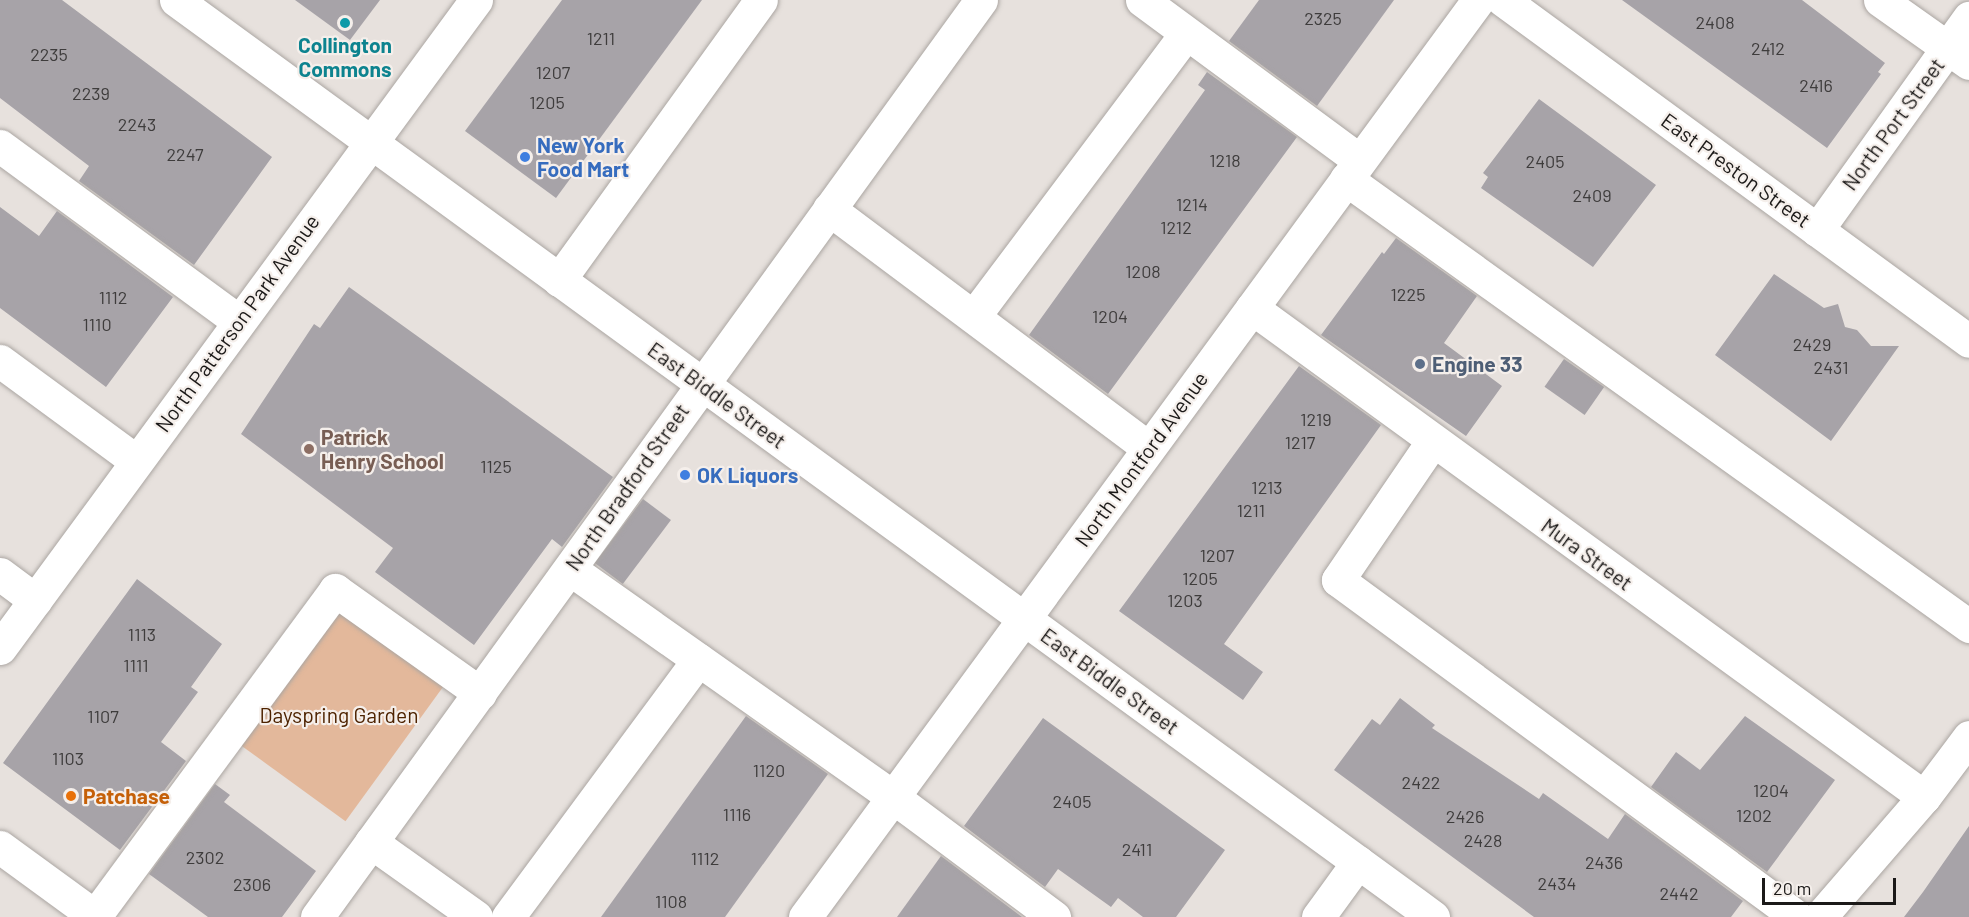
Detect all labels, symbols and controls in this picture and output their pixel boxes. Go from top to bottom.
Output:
house number: 2325 [1304,7,1342,29]
house number: 2408 [1695,11,1735,33]
marker: Collington Commons [338,16,352,30]
house number: 1211 [587,27,615,49]
place label: Collington Commons [298,32,392,82]
house number: 2412 [1751,37,1785,59]
house number: 2235 [30,43,68,65]
street label: North Port Street [1837,53,1949,195]
house number: 1207 [536,61,570,83]
house number: 2416 [1799,74,1833,96]
house number: 2239 [72,82,110,104]
house number: 1205 [529,91,565,113]
street label: East Preston Street [1657,107,1815,233]
house number: 2243 [118,113,156,135]
place label: New York Food Mart [537,132,629,182]
house number: 2247 [166,143,204,165]
house number: 1218 [1209,149,1241,171]
marker: New York Food Mart [518,150,532,164]
house number: 2405 [1526,150,1564,172]
house number: 2409 [1572,184,1612,206]
house number: 1214 [1176,193,1208,215]
street label: North Patterson Park Avenue [150,209,324,437]
house number: 1212 [1160,216,1192,238]
house number: 1208 [1125,260,1161,282]
house number: 1225 [1391,283,1425,305]
house number: 1112 [99,286,127,308]
house number: 1204 [1092,305,1128,327]
house number: 1110 [82,313,112,335]
house number: 2429 [1793,333,1831,355]
street label: East Biddle Street [643,337,791,453]
place label: Engine 33 [1432,351,1523,377]
house number: 2431 [1813,356,1849,378]
marker: Engine 33 [1413,357,1427,371]
street label: North Montford Avenue [1069,367,1213,551]
street label: North Bradford Street [560,399,694,575]
house number: 1219 [1300,408,1332,430]
place label: Patrick Henry School [321,424,444,474]
house number: 1217 [1285,431,1315,453]
marker: Patrick Henry School [302,442,316,456]
house number: 1125 [480,455,512,477]
place label: OK Liquors [697,462,798,488]
marker: OK Liquors [678,468,692,482]
house number: 1213 [1251,476,1283,498]
house number: 1211 [1237,499,1265,521]
street label: Mura Street [1537,513,1637,595]
house number: 1207 [1200,544,1234,566]
house number: 1205 [1182,567,1218,589]
house number: 1203 [1167,589,1203,611]
house number: 1113 [128,623,156,645]
street label: East Biddle Street [1036,623,1184,739]
house number: 1111 [123,654,149,676]
park label: Dayspring Garden [260,702,418,728]
house number: 1107 [87,705,119,727]
house number: 1103 [52,747,84,769]
house number: 1120 [753,759,785,781]
house number: 2422 [1402,771,1440,793]
house number: 1204 [1753,779,1789,801]
place label: Patchase [83,783,170,809]
marker: Patchase [64,789,78,803]
house number: 2405 [1053,790,1091,812]
house number: 1116 [723,803,751,825]
house number: 1202 [1736,804,1772,826]
house number: 2426 [1446,805,1484,827]
house number: 2428 [1464,829,1502,851]
house number: 2411 [1122,838,1152,860]
house number: 2302 [186,846,224,868]
house number: 1112 [691,847,719,869]
house number: 2436 [1585,851,1623,873]
scale bar [1765,866,1898,904]
house number: 2434 [1538,872,1576,894]
house number: 2306 [233,873,271,895]
text: 20 m [1773,877,1811,899]
house number: 2442 [1659,882,1699,904]
house number: 1108 [655,890,687,912]

